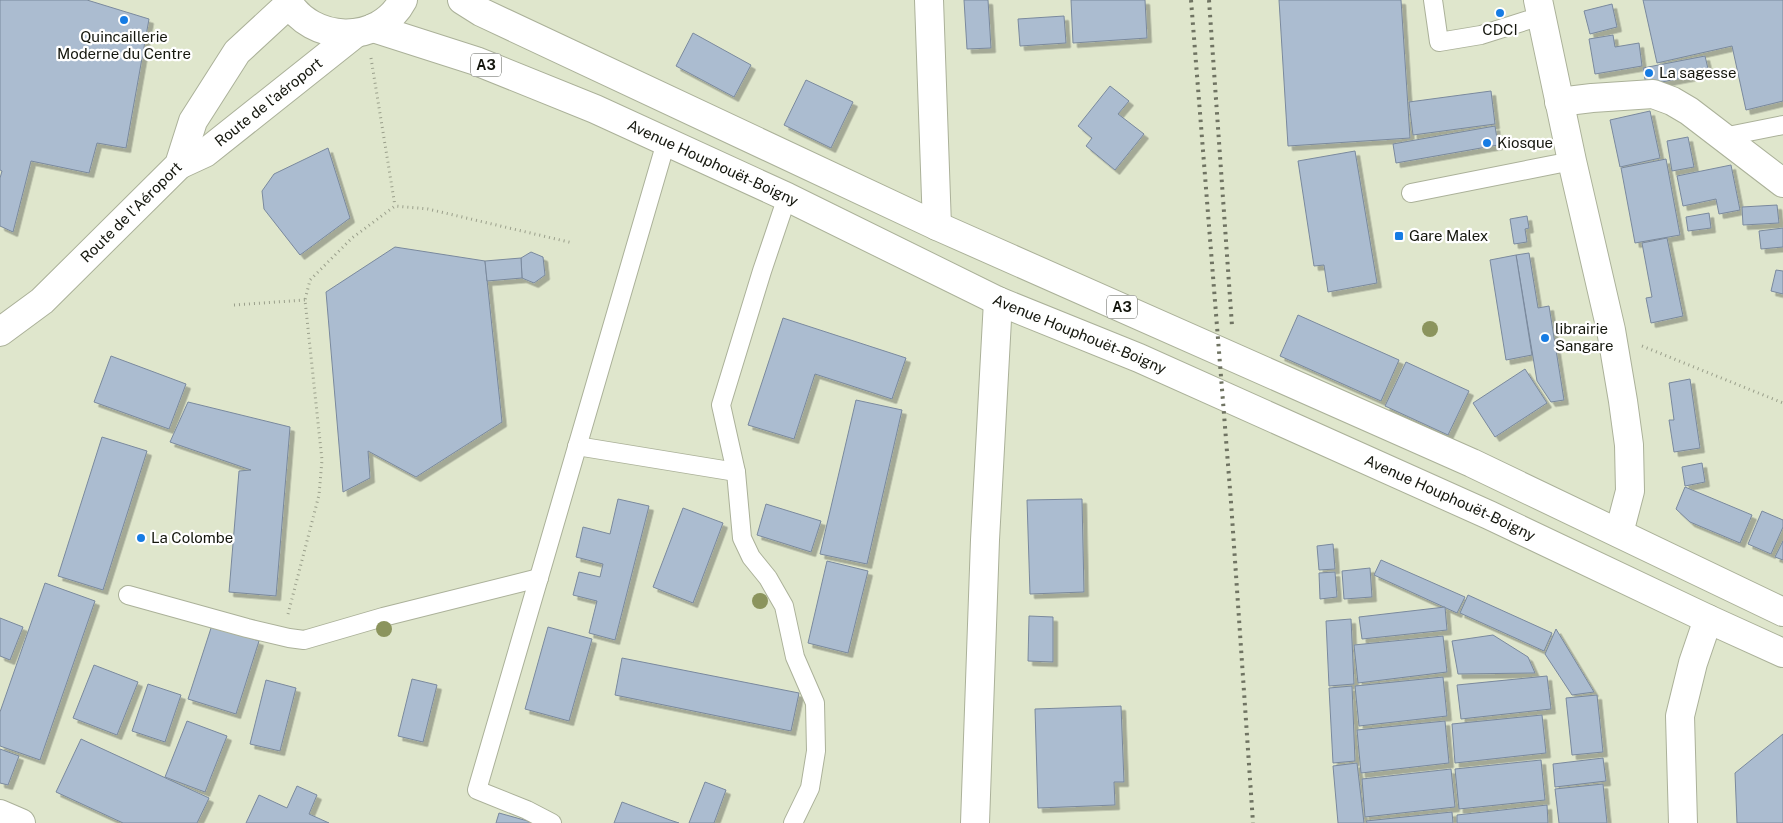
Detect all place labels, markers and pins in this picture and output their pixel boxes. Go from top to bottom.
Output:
marker: CDCI [1494,7,1506,19]
marker: Quincaillerie Moderne du Centre [118,14,130,26]
place label: CDCI [1482,21,1518,38]
place label: Quincaillerie Moderne du Centre [57,28,191,62]
place label: La sagesse [1659,64,1736,81]
marker: La sagesse [1643,67,1655,79]
place label: Kiosque [1497,134,1553,151]
marker: Kiosque [1481,137,1493,149]
place label: Gare Malex [1409,227,1488,244]
marker: Gare Malex [1393,230,1405,242]
place label: librairie Sangare [1555,320,1614,354]
marker: librairie Sangare [1539,332,1551,344]
place label: La Colombe [151,529,233,546]
marker: La Colombe [135,532,147,544]

